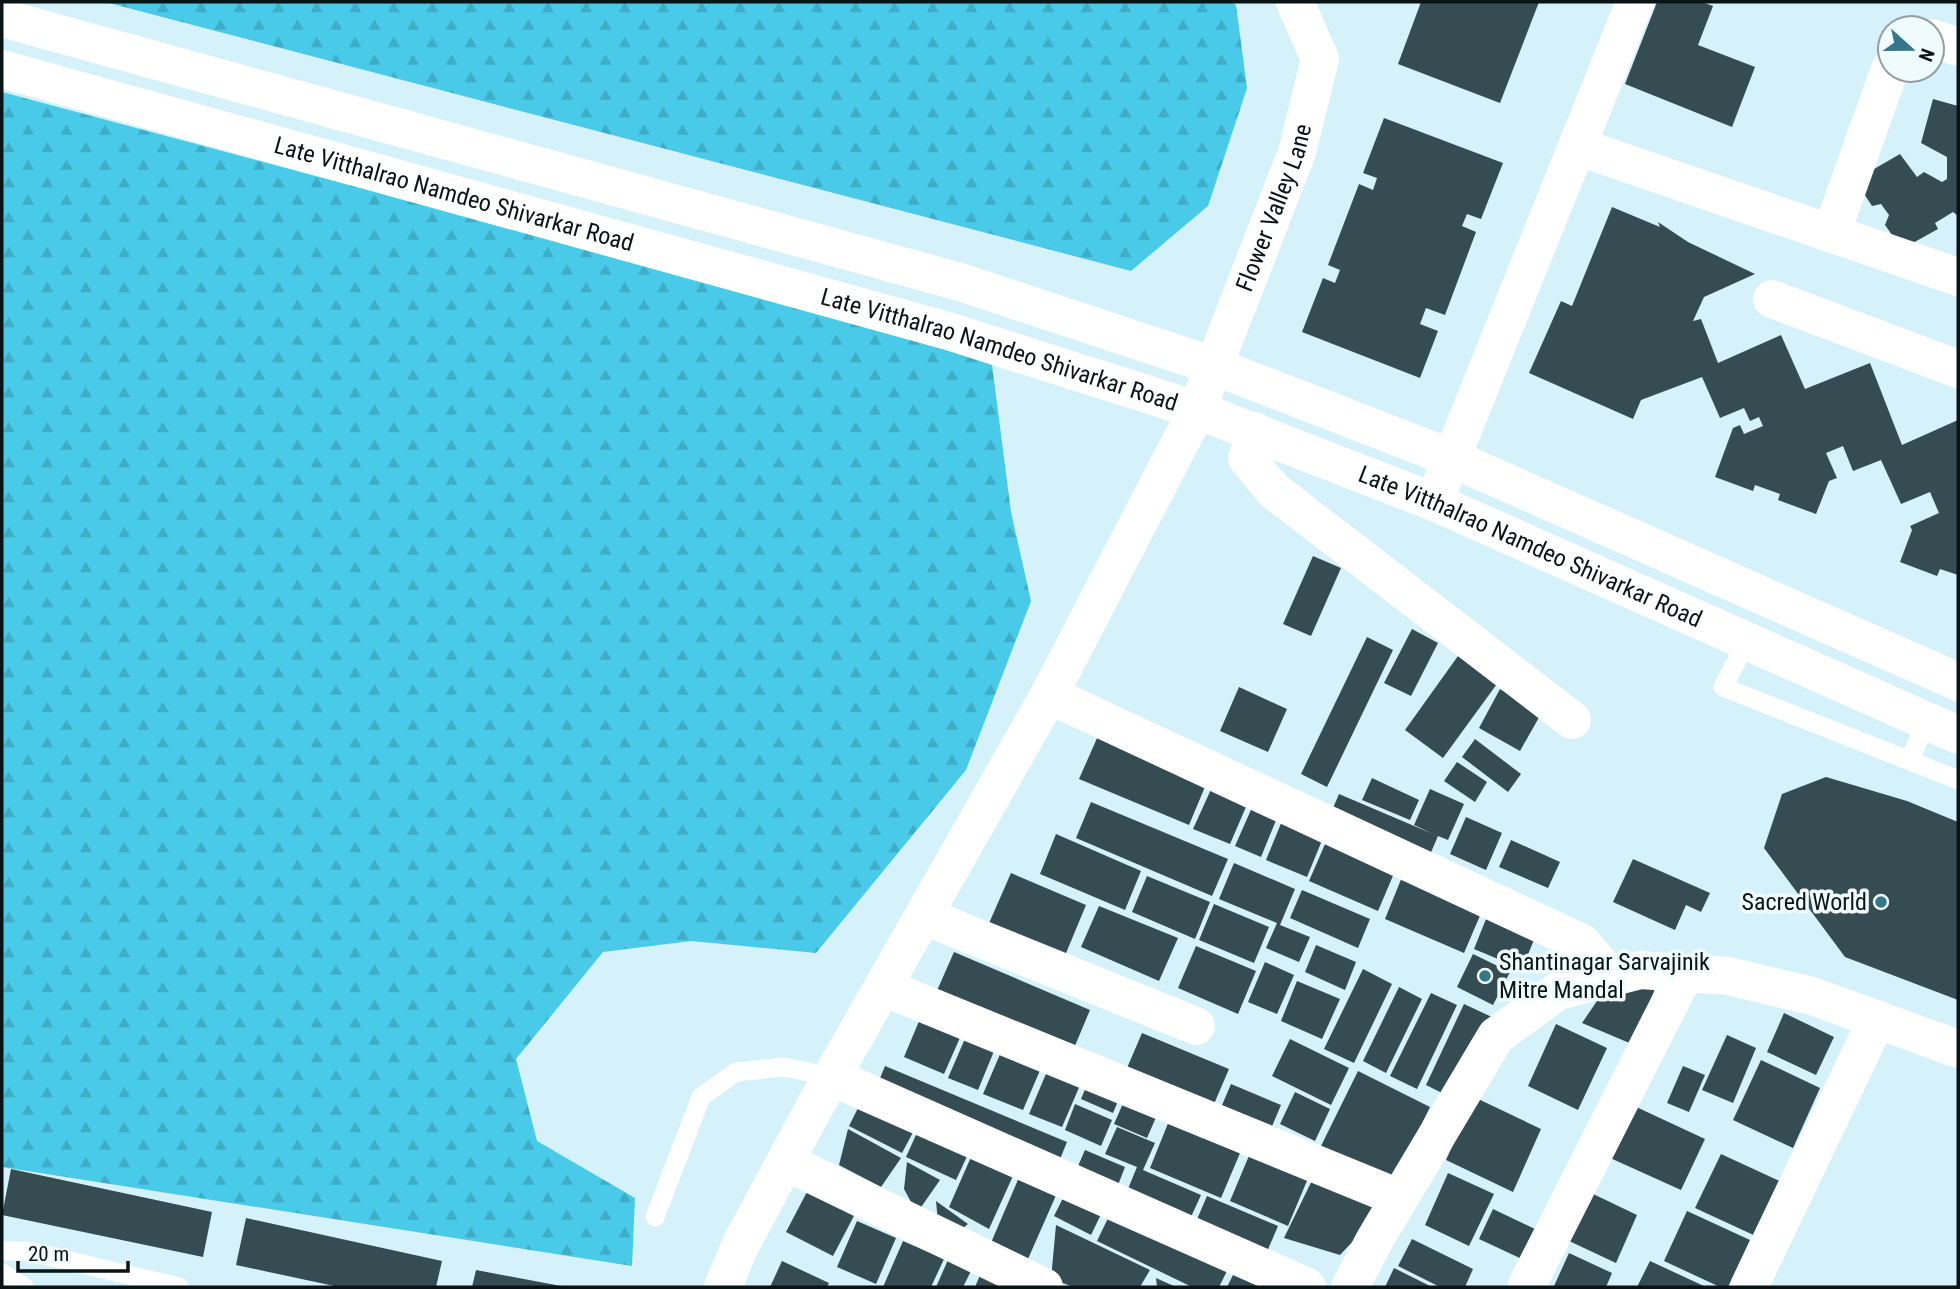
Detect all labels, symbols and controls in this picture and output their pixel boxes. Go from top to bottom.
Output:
north arrow [1876,14,1946,84]
text: N [1914,45,1939,64]
street label: Flower Valley Lane [1230,121,1317,295]
street label: Late Vitthalrao Namdeo Shivarkar Road [271,131,637,257]
street label: Late Vitthalrao Namdeo Shivarkar Road [818,282,1181,417]
street label: Late Vitthalrao Namdeo Shivarkar Road [1355,460,1706,633]
place label: Sacred World [1742,888,1867,916]
marker: Sacred World [1873,894,1889,910]
place label: Shantinagar Sarvajinik Mitre Mandal [1499,948,1710,1004]
marker: Shantinagar Sarvajinik Mitre Mandal [1477,968,1493,984]
scale bar [18,1230,128,1274]
text: 20 m [28,1242,69,1266]

